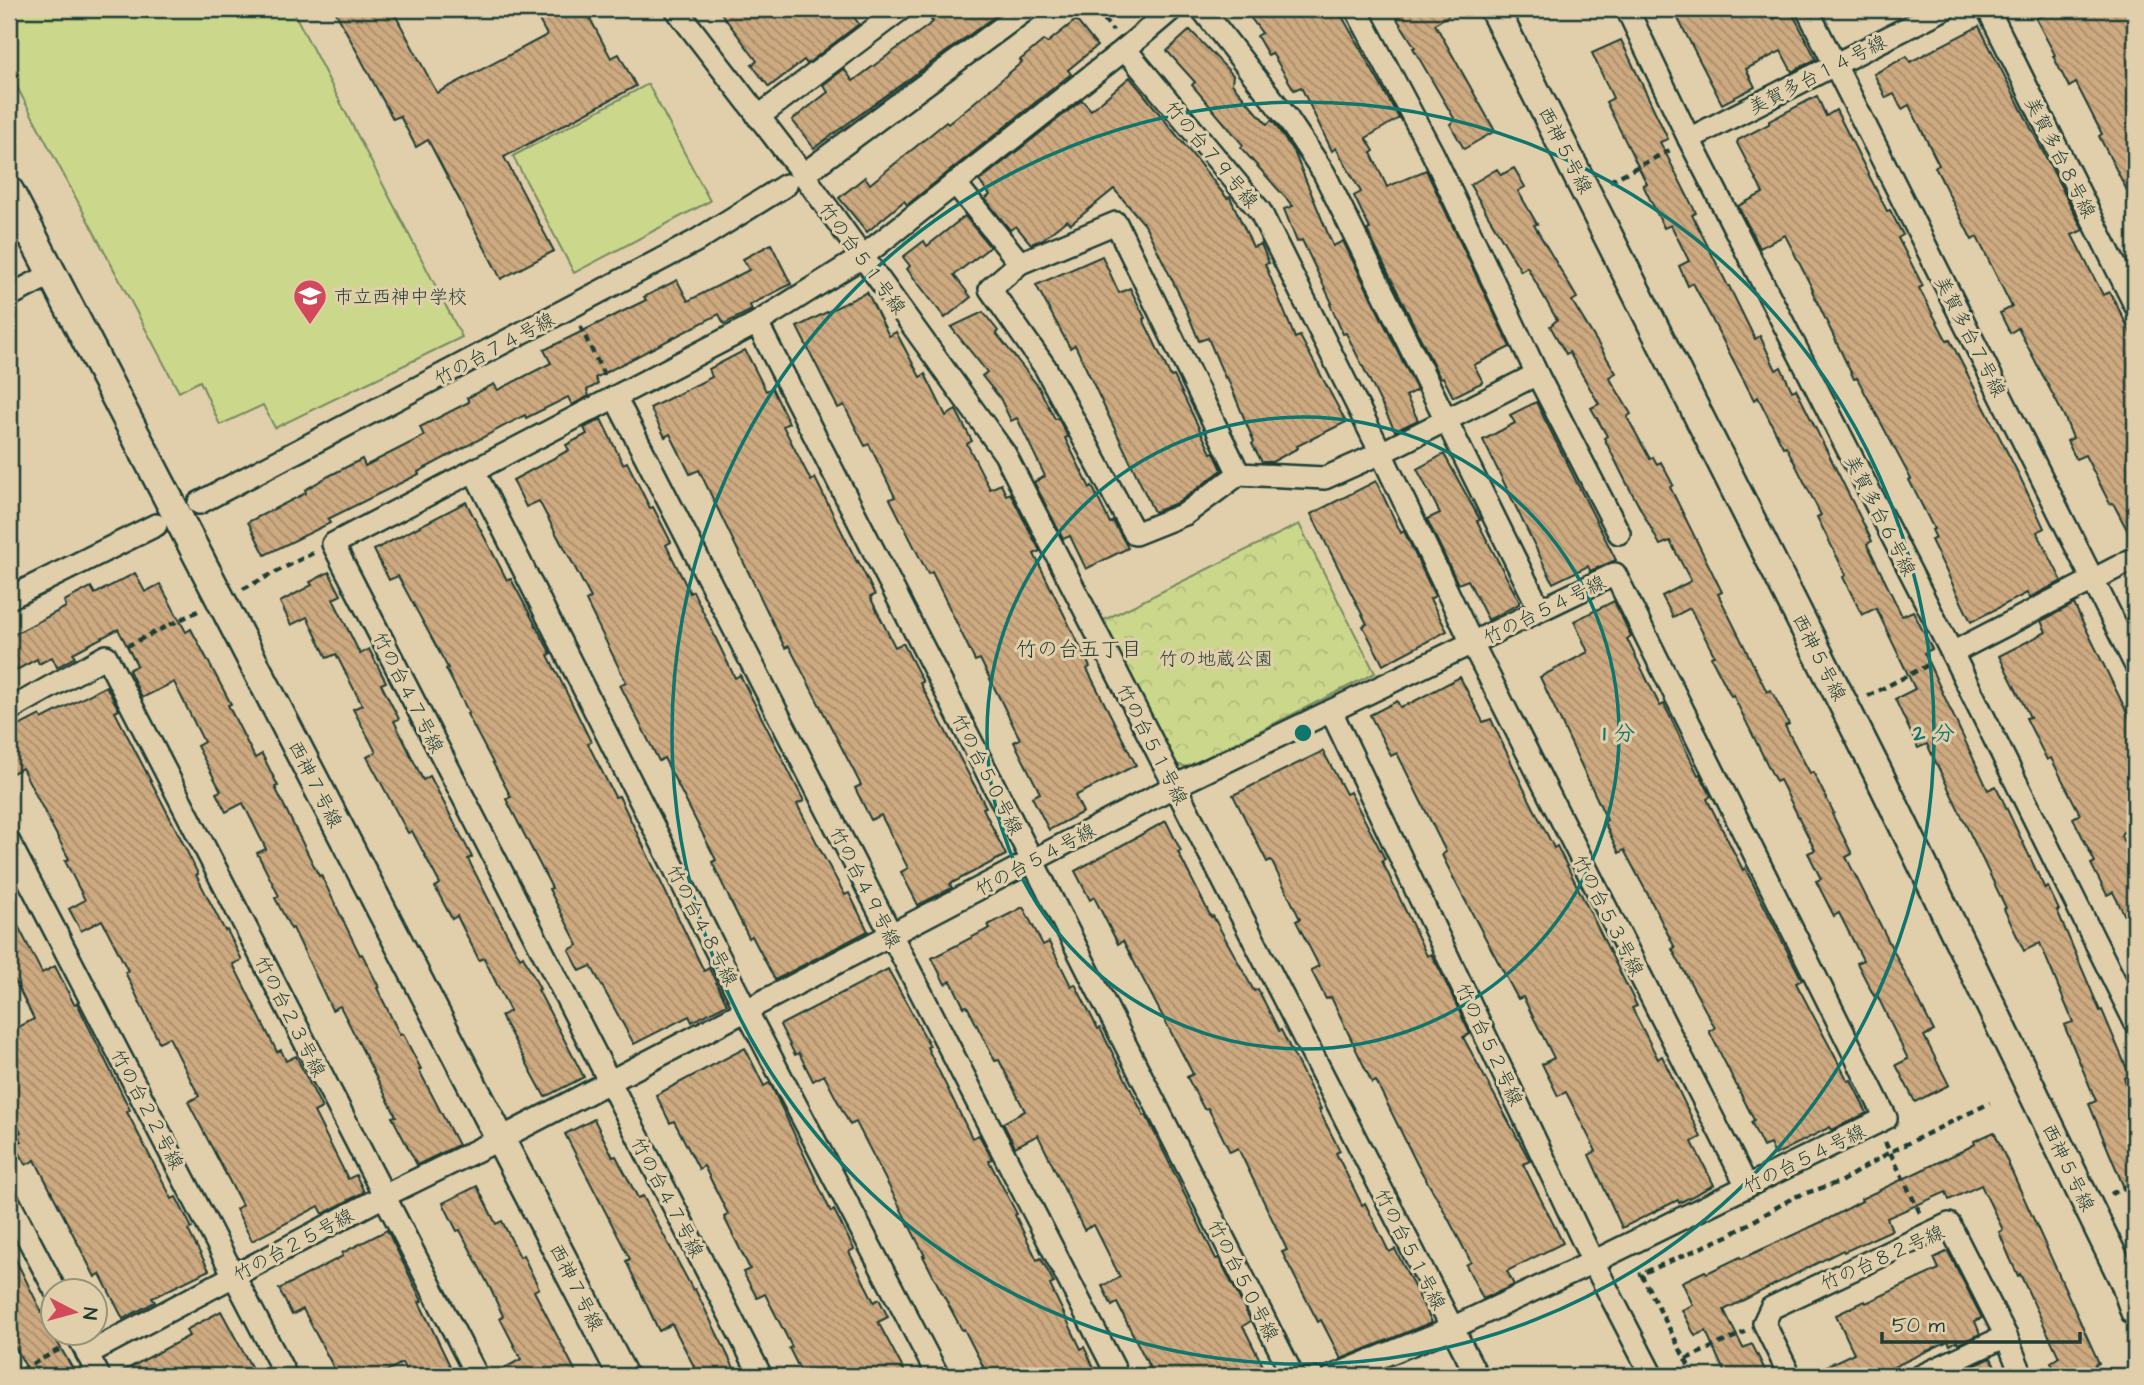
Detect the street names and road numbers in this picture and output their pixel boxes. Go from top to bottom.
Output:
street label: 美賀多台１４号線 [1744,29,1892,122]
street label: 美賀多台８号線 [2017,92,2102,223]
street label: 竹の台７９号線 [1158,95,1264,215]
street label: 西神５号線 [1531,102,1598,199]
street label: 竹の台５１号線 [812,197,912,321]
street label: 美賀多台７号線 [1927,271,2012,402]
street label: 竹の台７４号線 [430,306,560,392]
street label: 美賀多台６号線 [1837,450,1922,581]
street label: 竹の台５４号線 [1479,569,1610,652]
street label: 西神５号線 [1785,609,1852,706]
street label: 竹の台４７号線 [365,627,450,758]
street label: 竹の台５１号線 [1109,679,1194,810]
street label: 竹の台５０号線 [944,709,1029,840]
street label: 西神７号線 [281,736,348,833]
street label: 竹の台５４号線 [971,817,1101,903]
street label: 竹の台４９号線 [822,822,907,953]
street label: 竹の台５３号線 [1565,850,1650,981]
street label: 竹の台４８号線 [659,860,744,991]
street label: 竹の台２３号線 [247,951,332,1082]
street label: 竹の台５２号線 [1448,979,1529,1111]
street label: 竹の台２２号線 [104,1045,190,1175]
street label: 竹の台５４号線 [1739,1118,1870,1201]
street label: 西神５号線 [2035,1119,2101,1216]
street label: 竹の台４７号線 [624,1133,710,1263]
street label: 竹の台５１号線 [1367,1184,1452,1315]
street label: 竹の台２５号線 [229,1202,359,1288]
street label: 竹の台５０号線 [1200,1215,1285,1346]
street label: 竹の台８２号線 [1816,1219,1949,1298]
street label: 西神７号線 [542,1239,609,1336]

